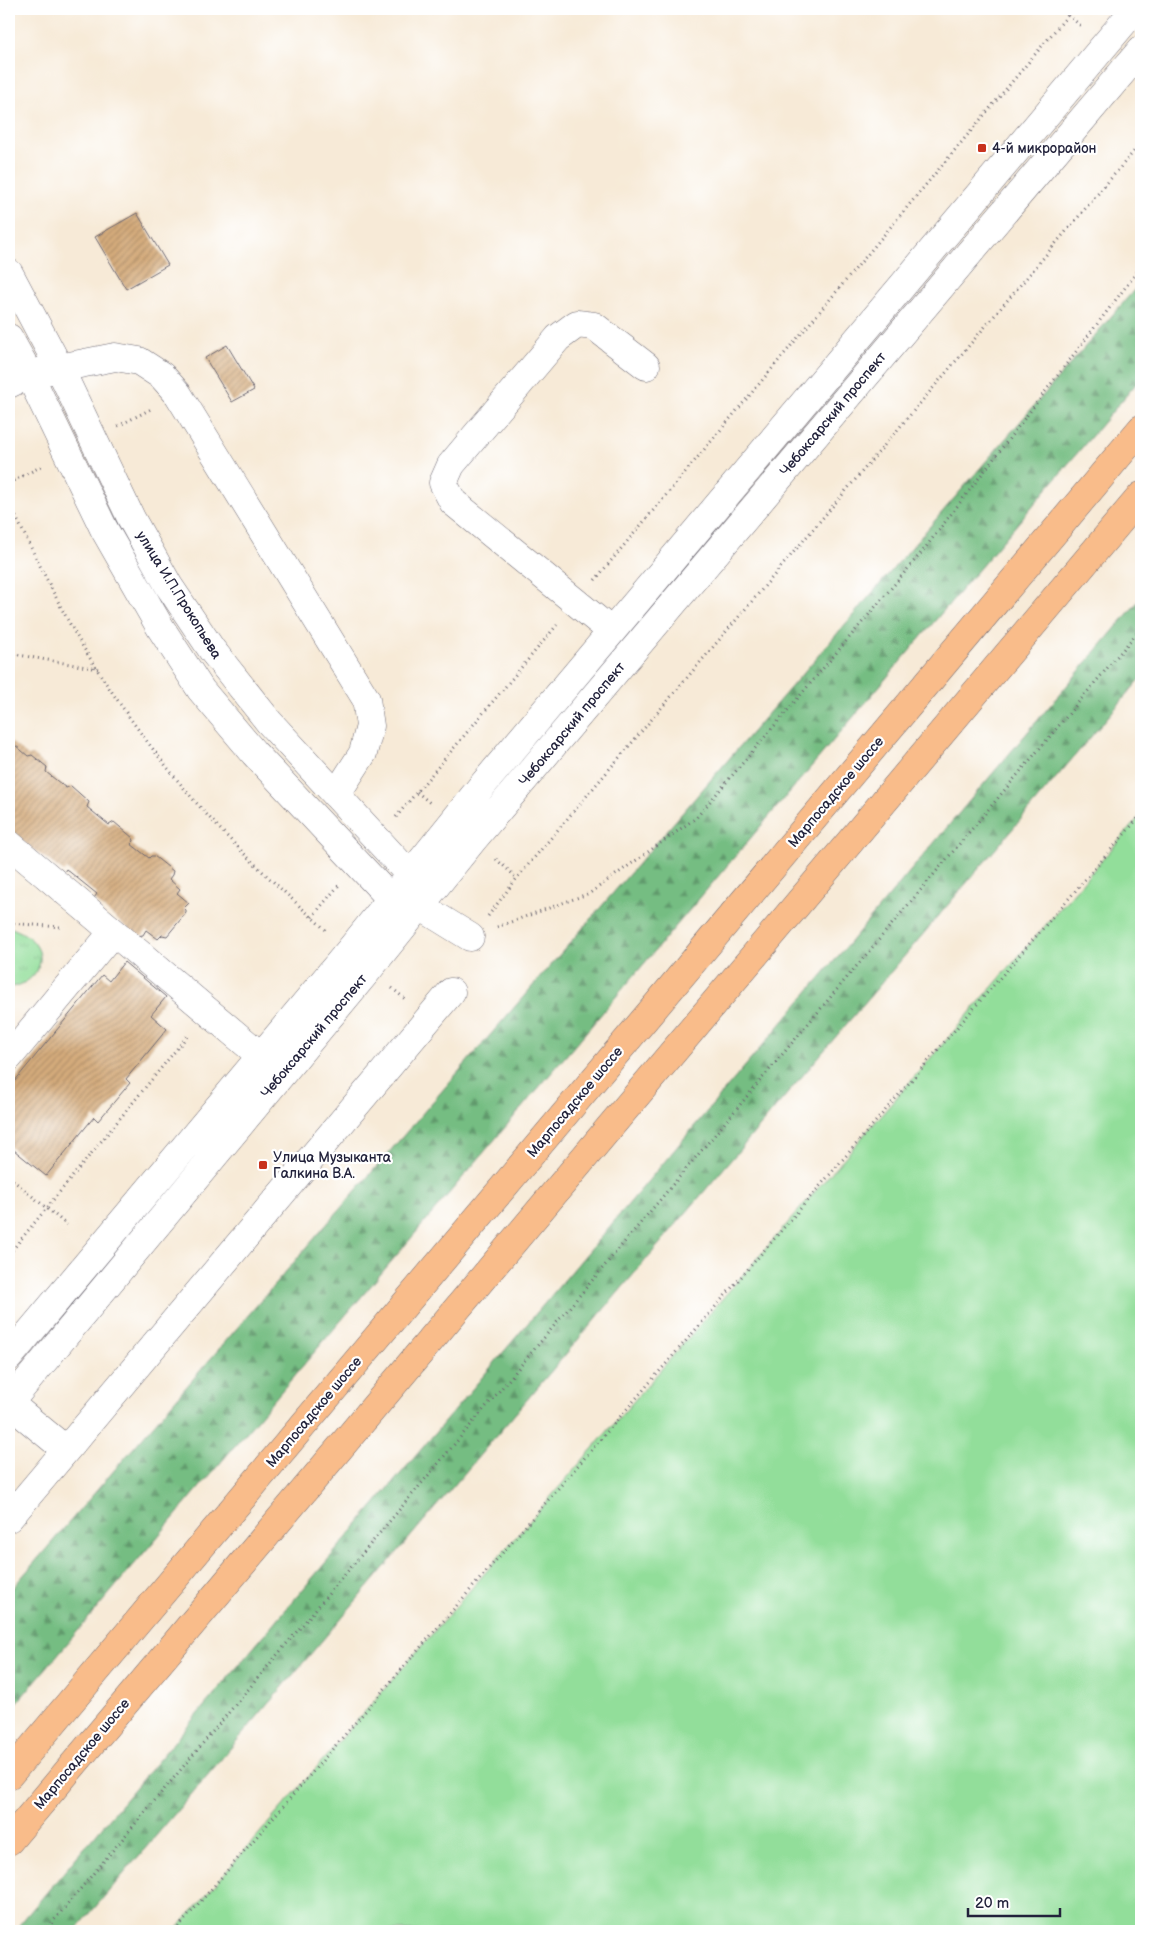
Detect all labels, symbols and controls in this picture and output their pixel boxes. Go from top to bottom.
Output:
place label: 4-й микрорайон [992,140,1097,157]
marker: 4-й микрорайон [976,142,988,154]
street label: Чебоксарский проспект [776,348,890,479]
street label: улица И.П.Прокопьева [133,528,226,663]
street label: Чебоксарский проспект [515,658,629,789]
street label: Марпосадское шоссе [785,733,887,851]
street label: Чебоксарский проспект [257,970,371,1101]
street label: Марпосадское шоссе [524,1043,626,1161]
place label: Улица Музыканта Галкина В.А. [273,1149,392,1182]
marker: Улица Музыканта Галкина В.А. [257,1159,269,1171]
street label: Марпосадское шоссе [263,1353,365,1471]
street label: Марпосадское шоссе [31,1695,133,1813]
scale bar [968,1885,1060,1917]
text: 20 m [975,1894,1009,1913]

